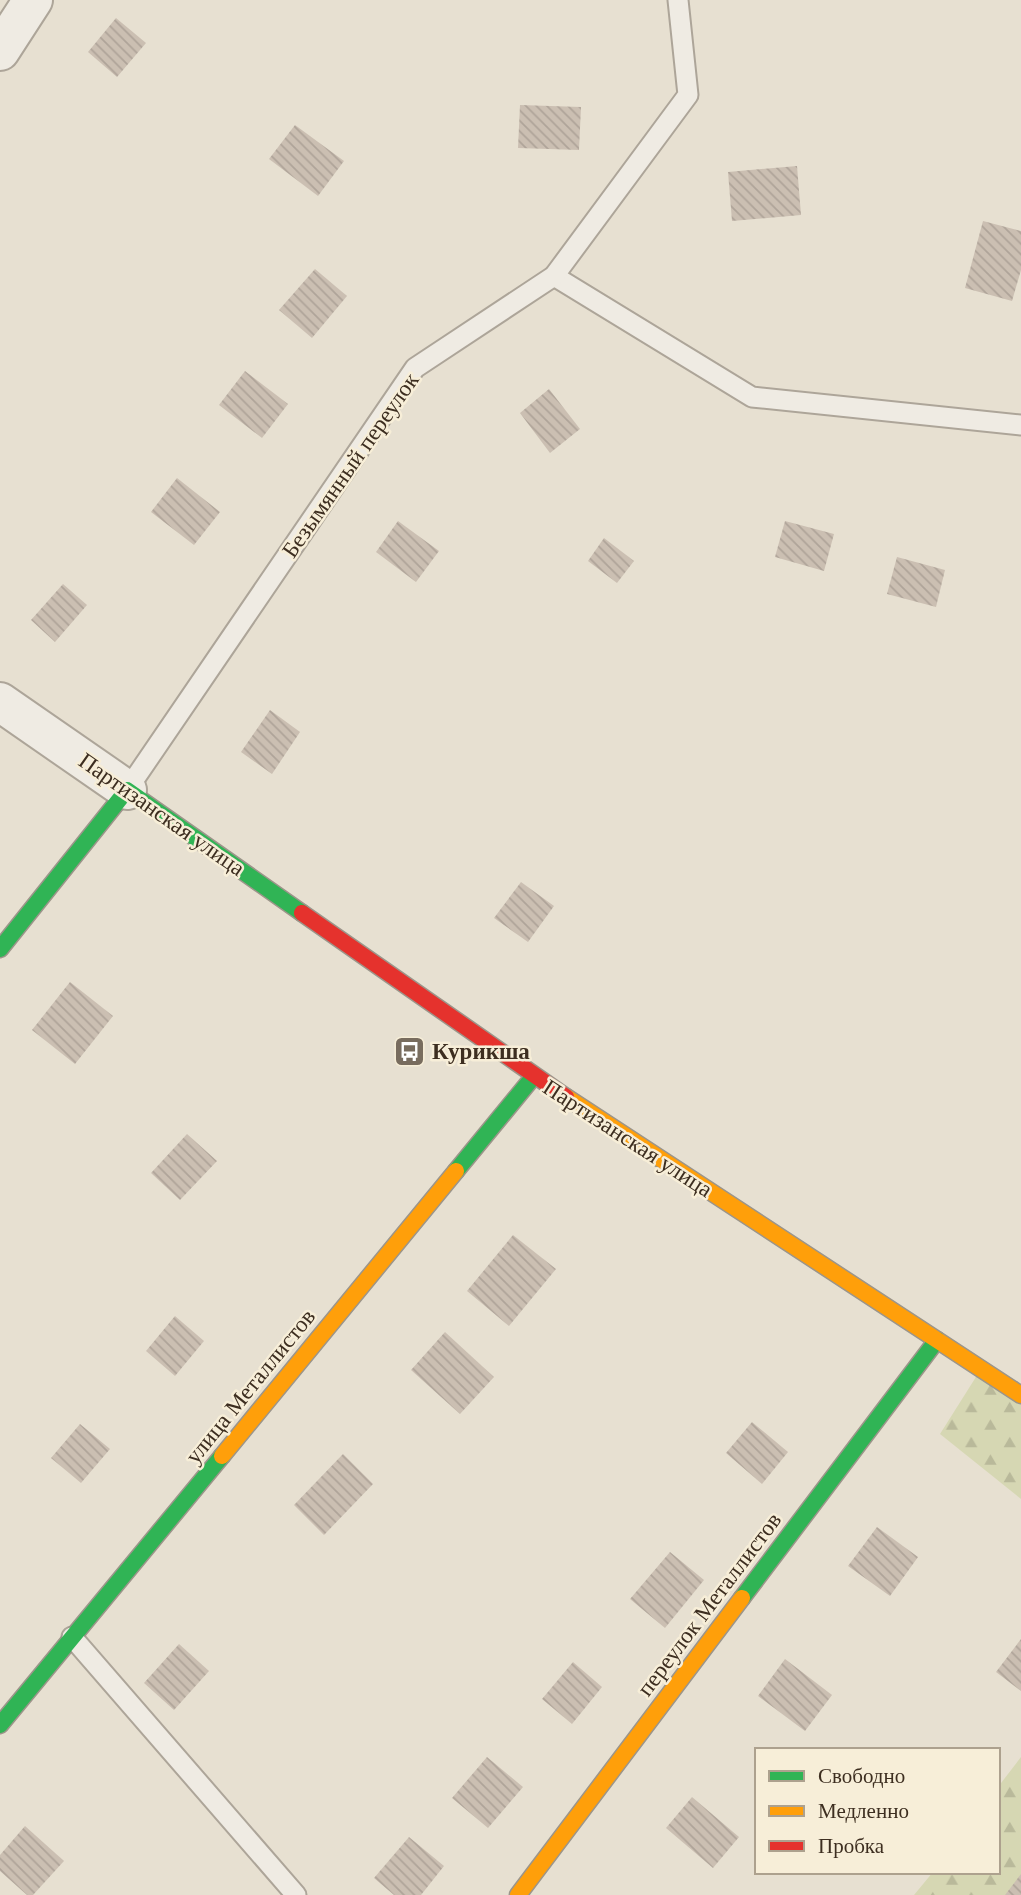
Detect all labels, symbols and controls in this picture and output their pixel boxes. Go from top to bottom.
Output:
street label: Безымянный переулок [277,367,424,562]
street label: Партизанская улица [74,748,249,881]
bus stop icon: Курикша [392,1034,426,1068]
place label: Курикша [432,1039,530,1064]
street label: Партизанская улица [539,1074,717,1202]
street label: улица Металлистов [181,1304,320,1468]
street label: переулок Металлистов [632,1508,786,1701]
legend [755,1748,1000,1874]
text: Свободно [818,1764,905,1788]
text: Медленно [818,1799,909,1823]
text: Пробка [818,1834,885,1858]

